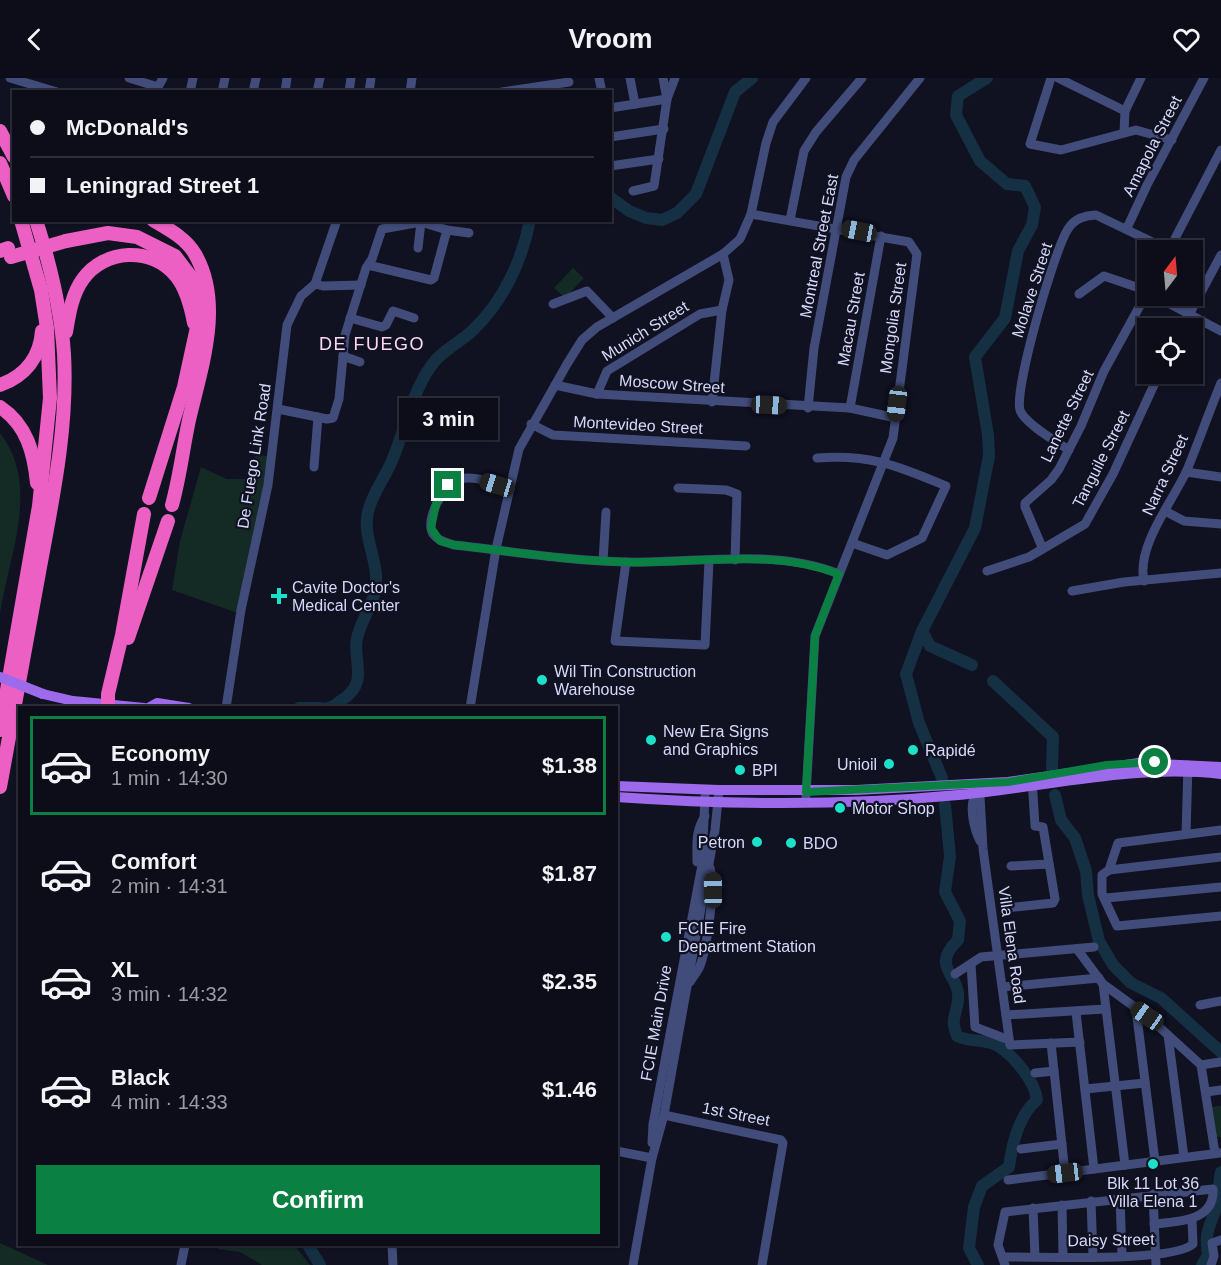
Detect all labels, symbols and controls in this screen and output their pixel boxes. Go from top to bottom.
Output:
icon: back [18,23,51,56]
icon: heart [1170,23,1203,56]
text: Vroom [568,24,653,54]
street label: Amapola Street [1119,93,1185,199]
text: McDonald's [66,115,189,140]
street label: Montreal Street East [797,172,841,319]
text: Leningrad Street 1 [66,173,259,198]
car [840,219,878,243]
street label: Molave Street [1009,240,1056,340]
north arrow [1137,240,1203,306]
map controls [1137,240,1203,384]
street label: Mongolia Street [877,261,909,375]
street label: Macau Street [834,270,868,367]
street label: Munich Street [599,297,692,364]
button: locate [1137,318,1203,384]
district label: DE FUEGO [319,334,425,354]
street label: Lanette Street [1037,367,1097,465]
street label: Moscow Street [619,372,726,396]
street label: De Fuego Link Road [234,382,274,530]
car [886,385,908,423]
car [751,395,787,415]
callout: 3 min [398,398,498,440]
street label: Tanguile Street [1069,407,1133,510]
text: 3 min [422,408,475,430]
street label: Montevideo Street [573,413,704,437]
street label: Narra Street [1139,431,1191,518]
route end [434,471,461,498]
car [477,471,517,499]
place label: Cavite Doctor's Medical Center [292,579,400,614]
marker: Cavite Doctor's Medical Center [270,587,288,605]
place label: Wil Tin Construction Warehouse [554,663,696,698]
marker: Wil Tin Construction Warehouse [535,673,549,687]
place label: New Era Signs and Graphics [663,723,769,758]
marker: New Era Signs and Graphics [644,733,658,747]
icon: car [39,739,93,793]
text: Economy [111,741,210,766]
place label: Rapidé [925,742,976,759]
marker: Rapidé [906,743,920,757]
route start [1141,748,1168,775]
text: $1.38 [542,753,597,778]
place label: Unioil [837,756,877,773]
marker: Unioil [882,757,896,771]
place label: BPI [752,762,778,779]
marker: BPI [733,763,747,777]
text: 1 min · 14:30 [111,767,228,789]
place label: Motor Shop [852,800,935,817]
marker: Motor Shop [833,801,847,815]
place label: Petron [698,834,745,851]
marker: Petron [750,835,764,849]
place label: BDO [803,835,838,852]
marker: BDO [784,836,798,850]
icon: car [39,847,93,901]
text: Comfort [111,849,197,874]
text: $1.87 [542,861,597,886]
car [704,872,722,908]
text: 2 min · 14:31 [111,875,228,897]
street label: Villa Elena Road [995,885,1029,1005]
place label: FCIE Fire Department Station [678,920,816,955]
marker: FCIE Fire Department Station [659,930,673,944]
icon: car [39,955,93,1009]
text: XL [111,957,139,982]
street label: FCIE Main Drive [637,964,675,1082]
text: $2.35 [542,969,597,994]
text: 3 min · 14:32 [111,983,228,1005]
car [1127,998,1167,1034]
icon: car [39,1063,93,1117]
text: Black [111,1065,170,1090]
text: $1.46 [542,1077,597,1102]
text: 4 min · 14:33 [111,1091,228,1113]
street label: 1st Street [701,1099,772,1129]
marker: Blk 11 Lot 36 Villa Elena 1 [1146,1157,1160,1171]
car [1046,1162,1084,1184]
button: Confirm [36,1165,600,1234]
place label: Blk 11 Lot 36 Villa Elena 1 [1107,1175,1199,1210]
street label: Daisy Street [1067,1231,1155,1249]

